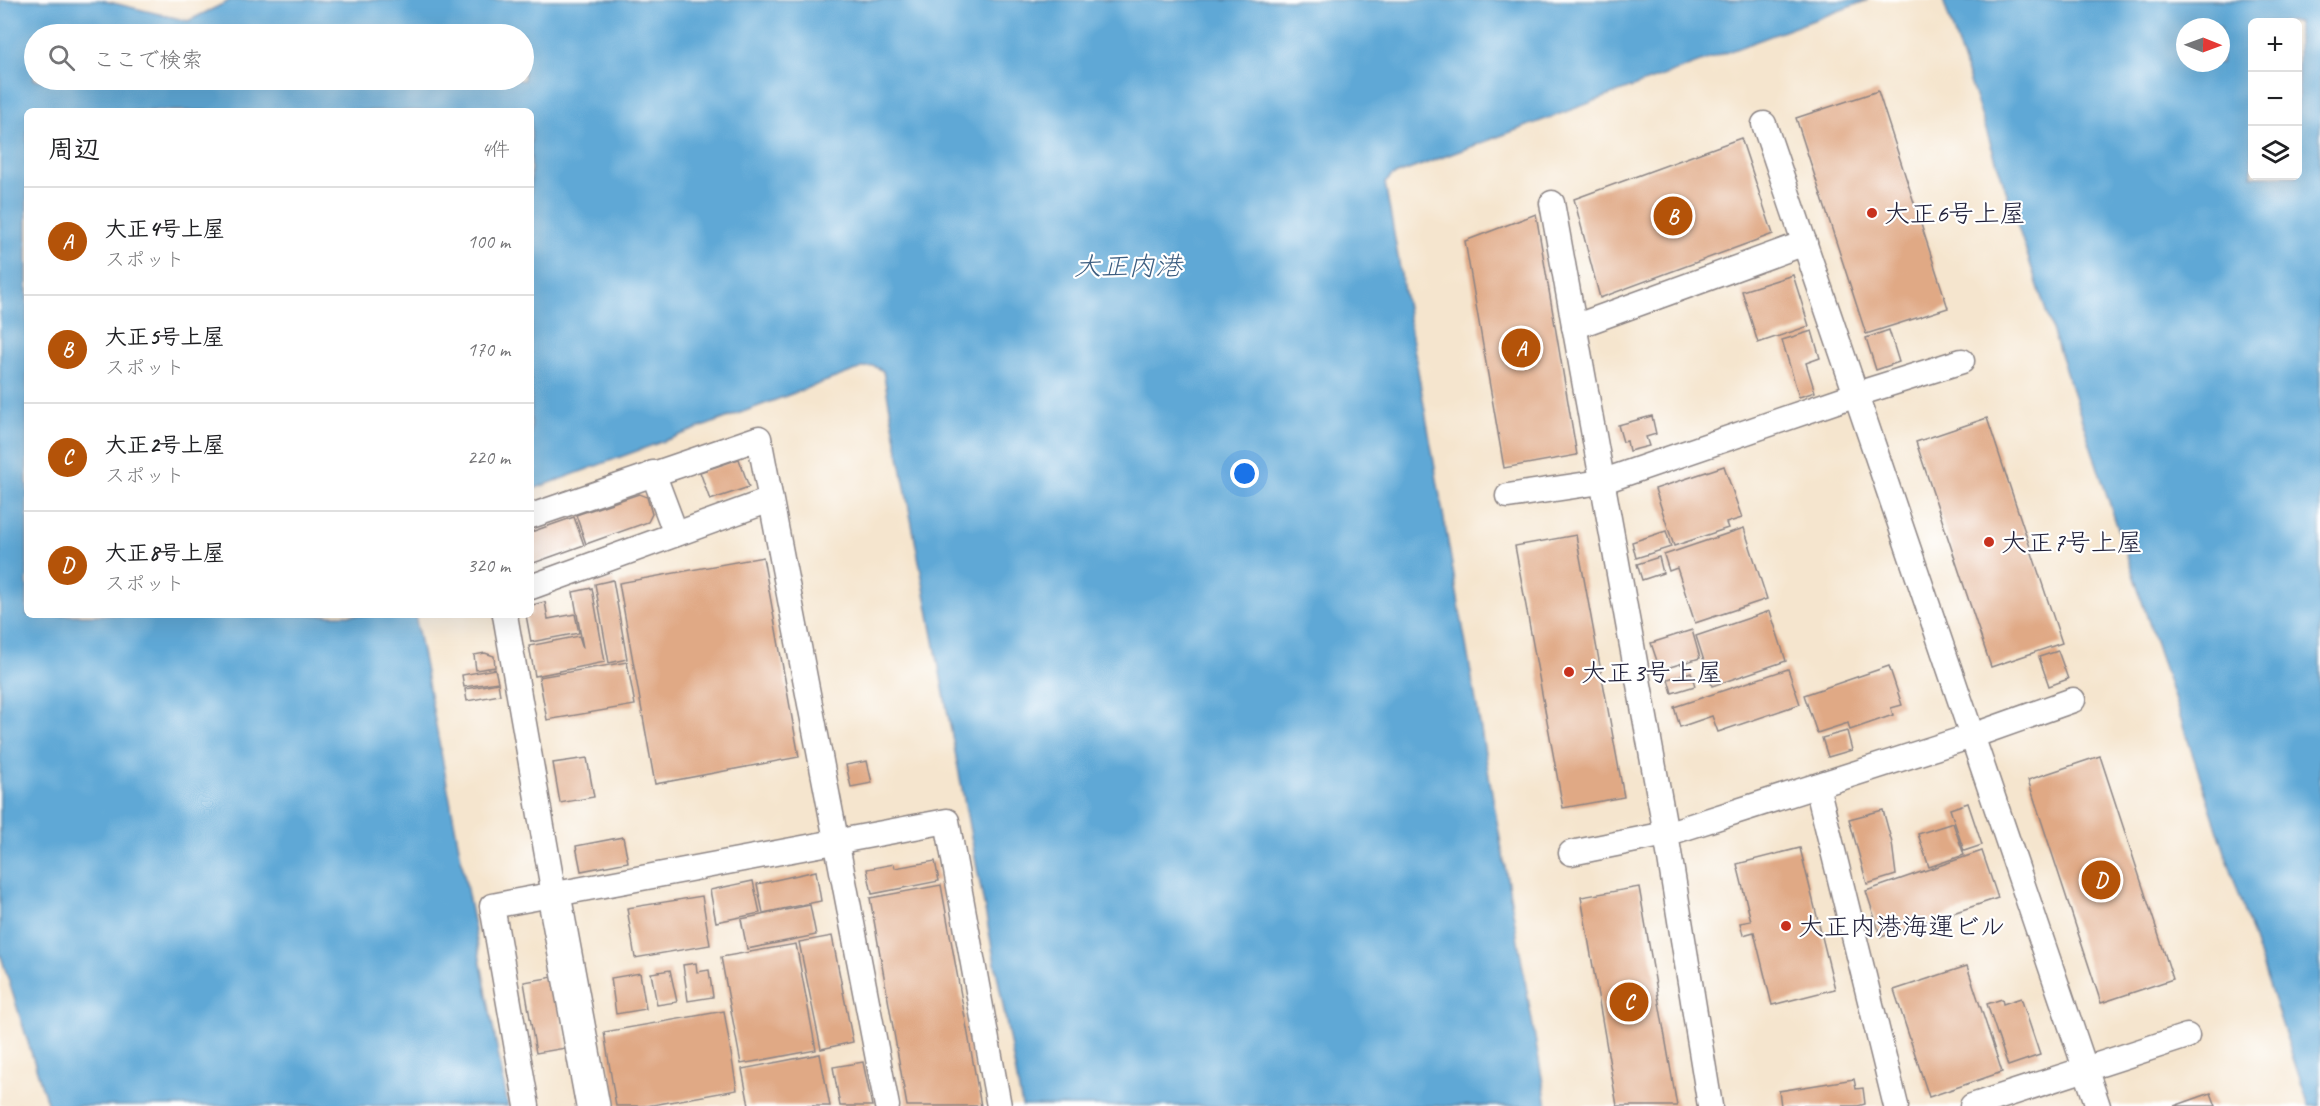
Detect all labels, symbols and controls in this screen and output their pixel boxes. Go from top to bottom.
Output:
north arrow [2176,18,2230,72]
map controls [2248,18,2302,180]
button: + [2248,18,2302,72]
search box [24,24,534,90]
icon: search [45,41,78,74]
text: ここで検索 [93,46,203,74]
button: − [2248,72,2302,126]
button: layers [2248,126,2302,180]
text: 周辺 [48,133,100,166]
text: 4件 [481,137,510,162]
pin: B [1654,194,1692,238]
place label: 大正6号上屋 [1884,197,2026,230]
marker: 大正6号上屋 [1865,206,1879,220]
text: 大正4号上屋 [105,215,225,243]
text: A [62,229,73,254]
text: 100 m [467,229,510,254]
text: スポット [105,247,185,272]
water label: 大正内港 [1074,249,1184,283]
text: 大正5号上屋 [105,323,225,351]
pin: A [1502,326,1540,370]
text: B [62,337,73,362]
text: 170 m [467,337,510,362]
text: スポット [105,355,185,380]
text: 大正2号上屋 [105,431,225,459]
text: C [63,445,72,470]
text: 220 m [467,445,510,470]
your location [1230,459,1259,488]
text: スポット [105,463,185,488]
place label: 大正7号上屋 [2001,526,2143,559]
marker: 大正7号上屋 [1982,535,1996,549]
text: 大正8号上屋 [105,539,225,567]
text: D [62,553,73,578]
text: 320 m [467,553,510,578]
text: スポット [105,571,185,596]
place label: 大正3号上屋 [1581,656,1723,689]
marker: 大正3号上屋 [1562,665,1576,679]
pin: D [2082,858,2120,902]
place label: 大正内港海運ビル [1798,910,2005,943]
marker: 大正内港海運ビル [1779,919,1793,933]
pin: C [1610,980,1648,1024]

